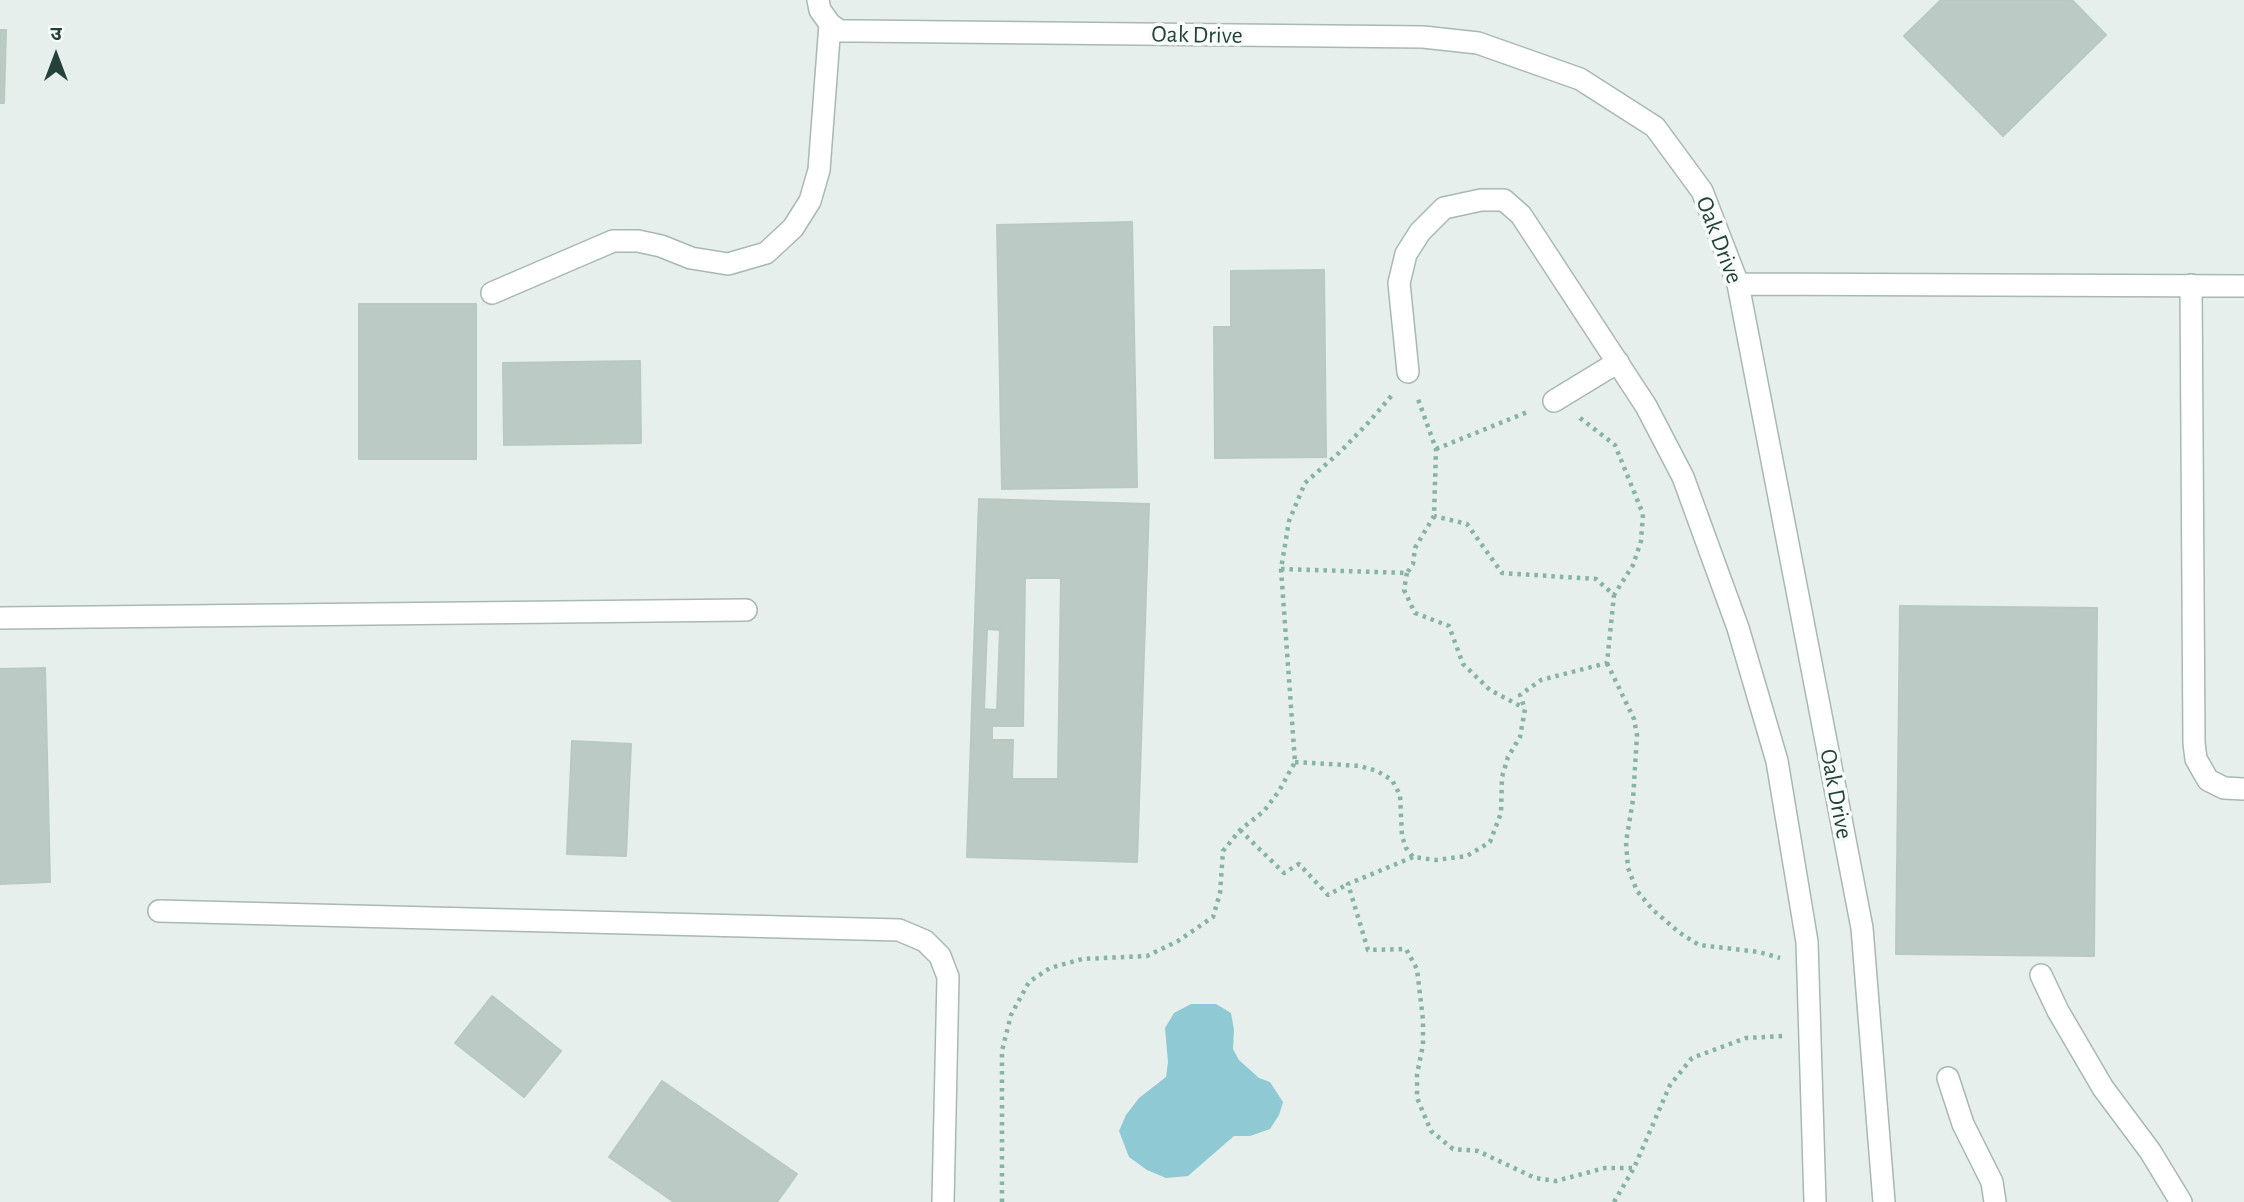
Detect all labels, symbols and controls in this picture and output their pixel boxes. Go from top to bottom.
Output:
street label: Oak Drive [1151,20,1243,50]
north arrow [21,21,91,91]
text: उ [50,25,62,44]
street label: Oak Drive [1689,192,1749,288]
street label: Oak Drive [1813,747,1859,841]

